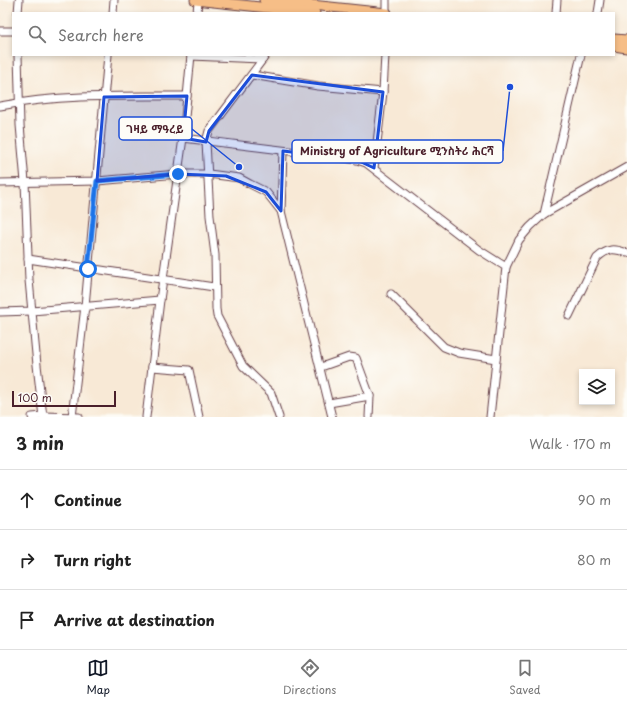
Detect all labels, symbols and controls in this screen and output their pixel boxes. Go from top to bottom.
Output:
search box [12,12,615,56]
icon: search [26,23,48,45]
text: Search here [58,23,144,46]
callout: ገዛይ ማዓረይ [119,117,192,140]
text: ገዛይ ማዓረይ [126,120,184,137]
callout: Ministry of Agriculture ሚንስትሪ ሕርሻ [292,140,503,163]
text: Ministry of Agriculture ሚንስትሪ ሕርሻ [300,142,494,159]
route end [169,165,187,183]
route start [79,260,97,278]
map controls [579,369,615,405]
button: layers [579,369,615,405]
scale bar [12,389,116,408]
text: 100 m [18,389,52,406]
text: 3 min [16,430,64,456]
text: Walk · 170 m [529,434,611,453]
text: Continue [54,488,122,511]
icon: ahead [16,489,38,511]
text: 90 m [578,490,611,509]
text: Turn right [54,548,131,571]
icon: right [16,549,38,571]
text: 80 m [577,550,611,569]
text: Arrive at destination [54,608,215,631]
icon: arrive [16,609,38,631]
tab: Map [86,657,110,698]
tab: Directions [283,657,336,698]
tab: Saved [509,657,541,698]

